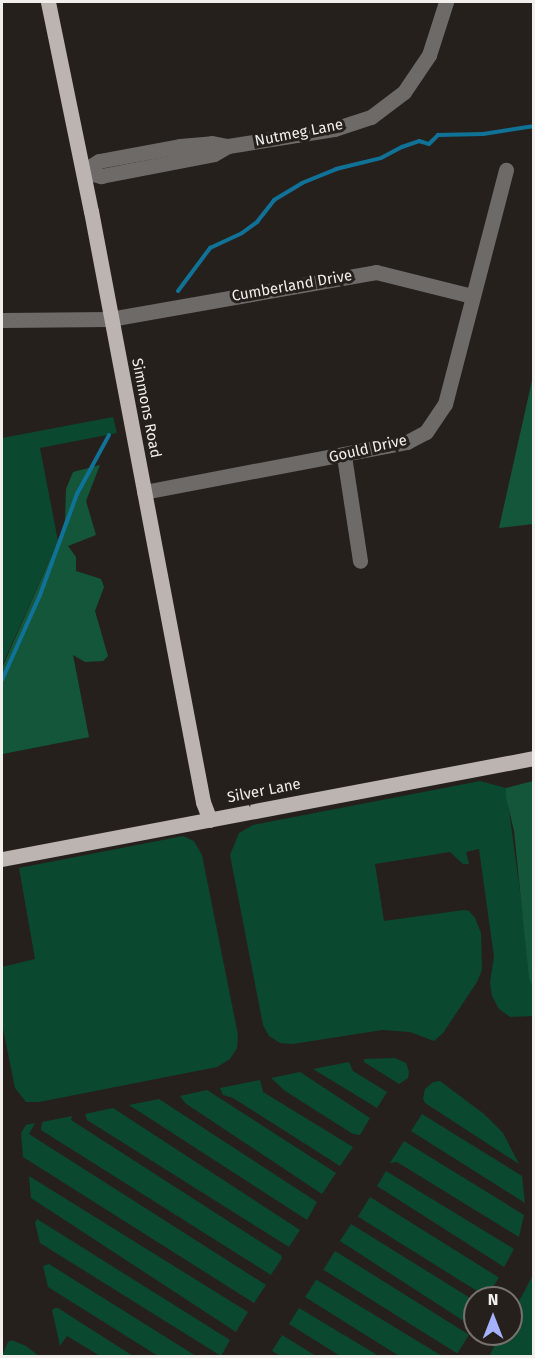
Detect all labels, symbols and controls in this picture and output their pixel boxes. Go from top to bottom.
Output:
street label: Nutmeg Lane [253,116,345,150]
street label: Cumberland Drive [230,267,354,305]
street label: Simmons Road [128,357,164,459]
street label: Gould Drive [327,431,409,467]
street label: Silver Lane [226,775,302,807]
north arrow [463,1286,523,1346]
text: N [488,1290,498,1309]

